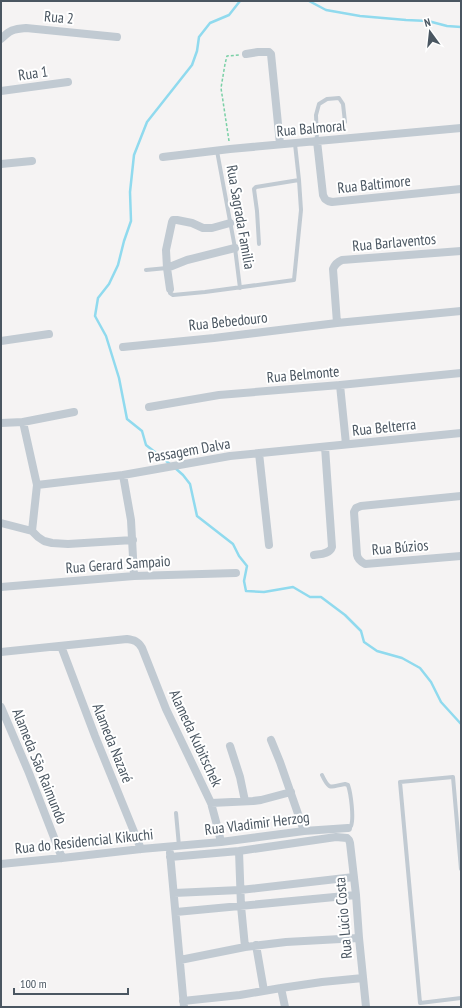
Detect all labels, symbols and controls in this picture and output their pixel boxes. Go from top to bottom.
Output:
street label: Rua 2 [43,6,75,28]
north arrow [410,12,450,52]
text: N [423,15,432,30]
street label: Rua 1 [17,62,49,84]
street label: Rua Balmoral [276,115,347,140]
street label: Rua Sagrada Familia [222,163,260,271]
street label: Rua Baltimore [337,171,411,197]
street label: Rua Barlaventos [351,229,437,255]
street label: Rua Bebedouro [188,307,268,335]
street label: Rua Belmonte [266,361,340,387]
street label: Rua Belterra [351,414,417,440]
street label: Passagem Dalva [146,433,232,467]
street label: Rua Búzios [371,535,429,559]
street label: Rua Gerard Sampaio [65,551,171,577]
street label: Alameda Kubitschek [165,687,227,790]
street label: Alameda Nazaré [88,700,138,786]
street label: Alameda São Raimundo [8,706,72,826]
street label: Rua Vladimir Herzog [203,807,311,839]
street label: Rua do Residencial Kikuchi [14,824,154,858]
street label: Rua Lúcio Costa [330,876,356,960]
scale bar [14,970,128,996]
text: 100 m [20,976,47,991]

